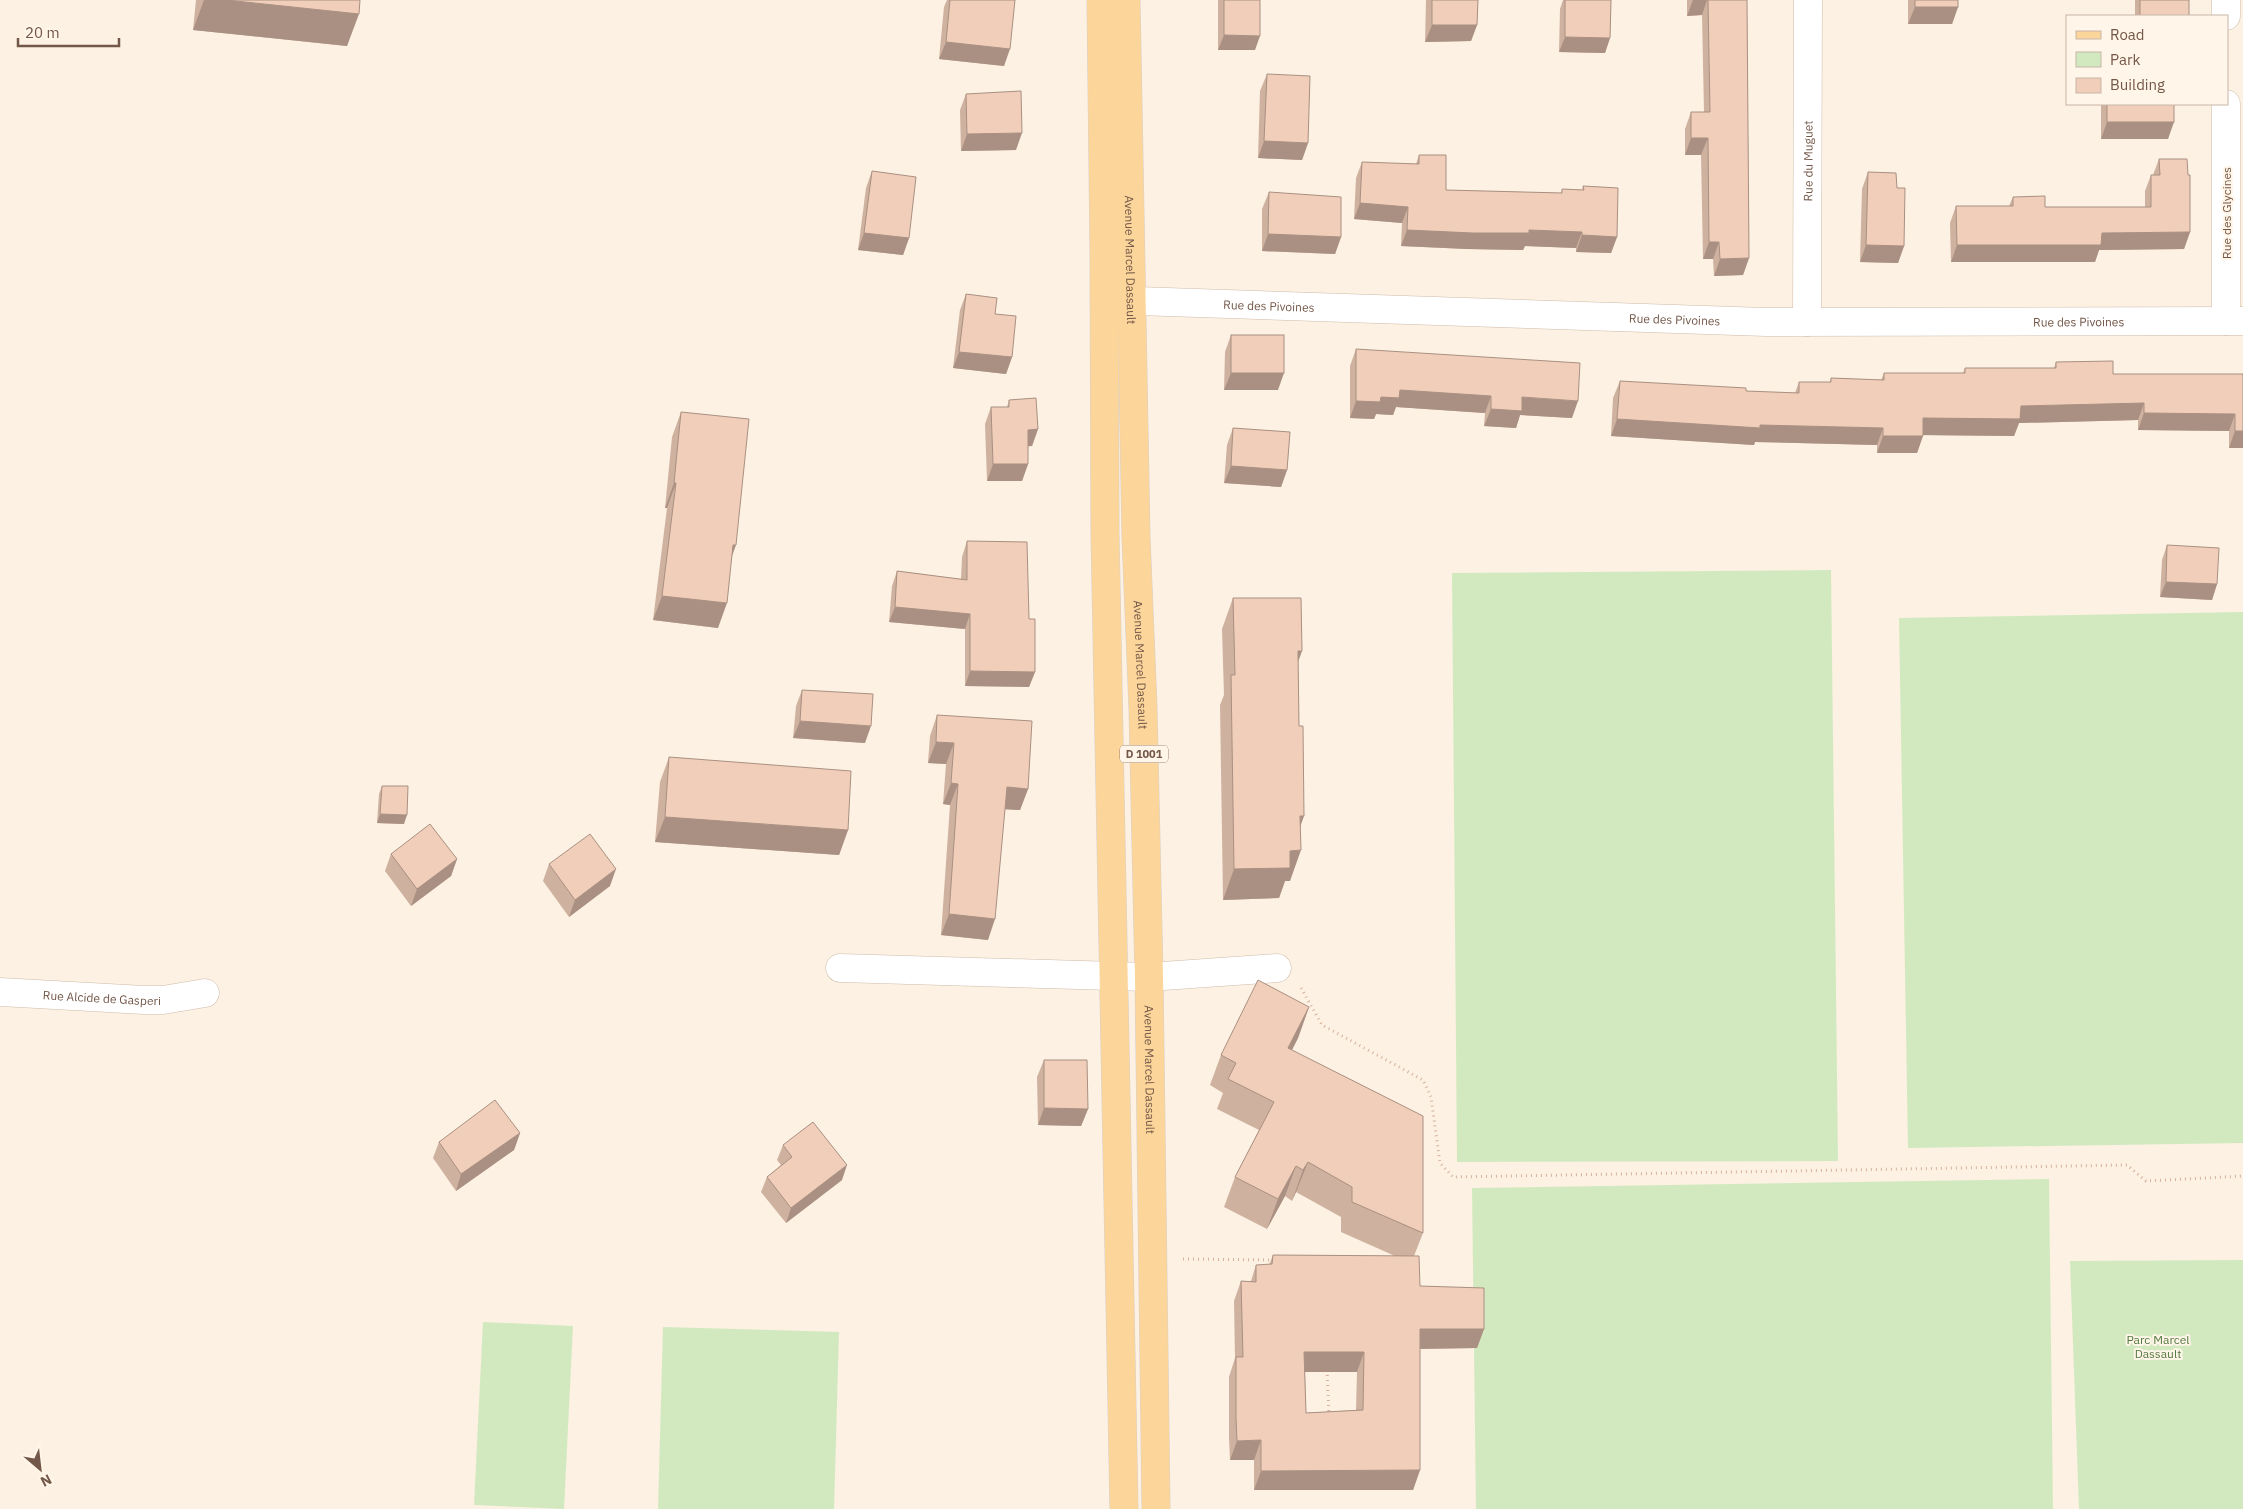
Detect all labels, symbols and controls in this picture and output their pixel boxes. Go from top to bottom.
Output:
scale bar [18,15,119,47]
legend [2066,15,2228,105]
text: 20 m [25,23,60,42]
text: Road [2110,25,2145,44]
text: Park [2110,50,2140,69]
text: Building [2110,75,2165,94]
street label: Rue du Muguet [1800,120,1815,202]
street label: Rue des Glycines [2219,167,2234,259]
street label: Avenue Marcel Dassault [1122,195,1140,325]
street label: Rue des Pivoines [1223,296,1315,314]
street label: Rue des Pivoines [1629,310,1721,328]
street label: Rue des Pivoines [2033,314,2124,329]
street label: Avenue Marcel Dassault [1131,600,1151,729]
road number: D 1001 [1120,746,1168,762]
street label: Rue Alcide de Gasperi [42,987,161,1008]
street label: Avenue Marcel Dassault [1142,1005,1159,1134]
park label: Parc Marcel Dassault [2126,1332,2190,1361]
north arrow [15,1444,65,1494]
text: N [37,1470,55,1491]

